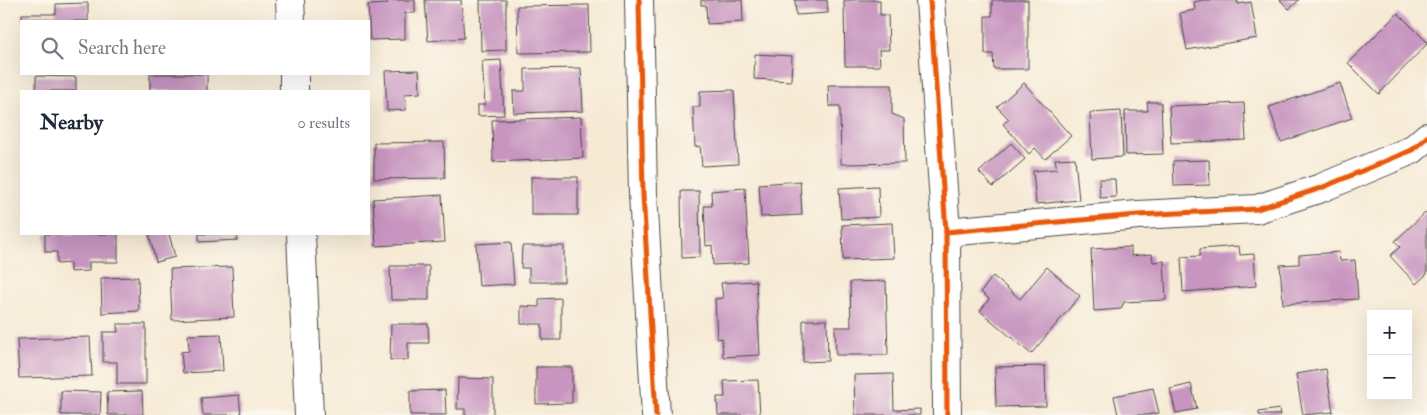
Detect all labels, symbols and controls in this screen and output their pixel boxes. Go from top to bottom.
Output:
search box [20,20,370,75]
icon: search [38,34,66,62]
text: Search here [78,36,166,60]
text: Nearby [40,109,103,136]
text: 0 results [297,113,350,133]
map controls [1367,310,1412,400]
button: + [1367,310,1412,355]
button: − [1367,355,1412,400]

